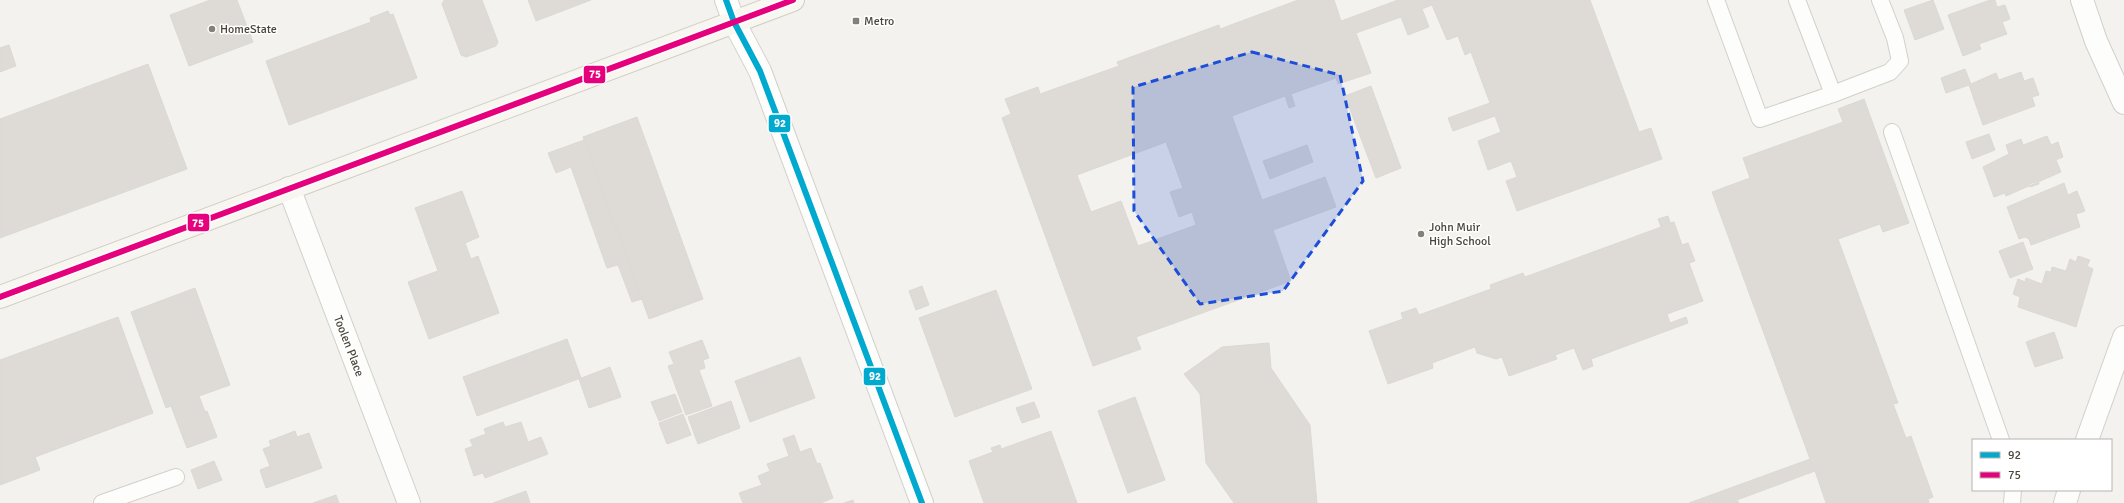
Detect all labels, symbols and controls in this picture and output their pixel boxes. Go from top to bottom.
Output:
place label: Metro [864,14,894,29]
marker: Metro [851,16,861,26]
place label: HomeState [220,22,277,37]
marker: HomeState [207,24,217,34]
line badge: 75 [583,65,606,84]
text: 75 [589,68,601,81]
line badge: 92 [768,114,791,133]
text: 92 [774,117,786,130]
line badge: 75 [187,213,210,232]
text: 75 [192,217,204,230]
place label: John Muir High School [1429,220,1491,249]
marker: John Muir High School [1416,229,1426,239]
street label: Toolen Place [330,314,367,379]
line badge: 92 [863,367,886,386]
text: 92 [869,370,881,383]
legend [1972,439,2112,491]
text: 92 [2008,448,2021,463]
text: 75 [2008,468,2021,483]

